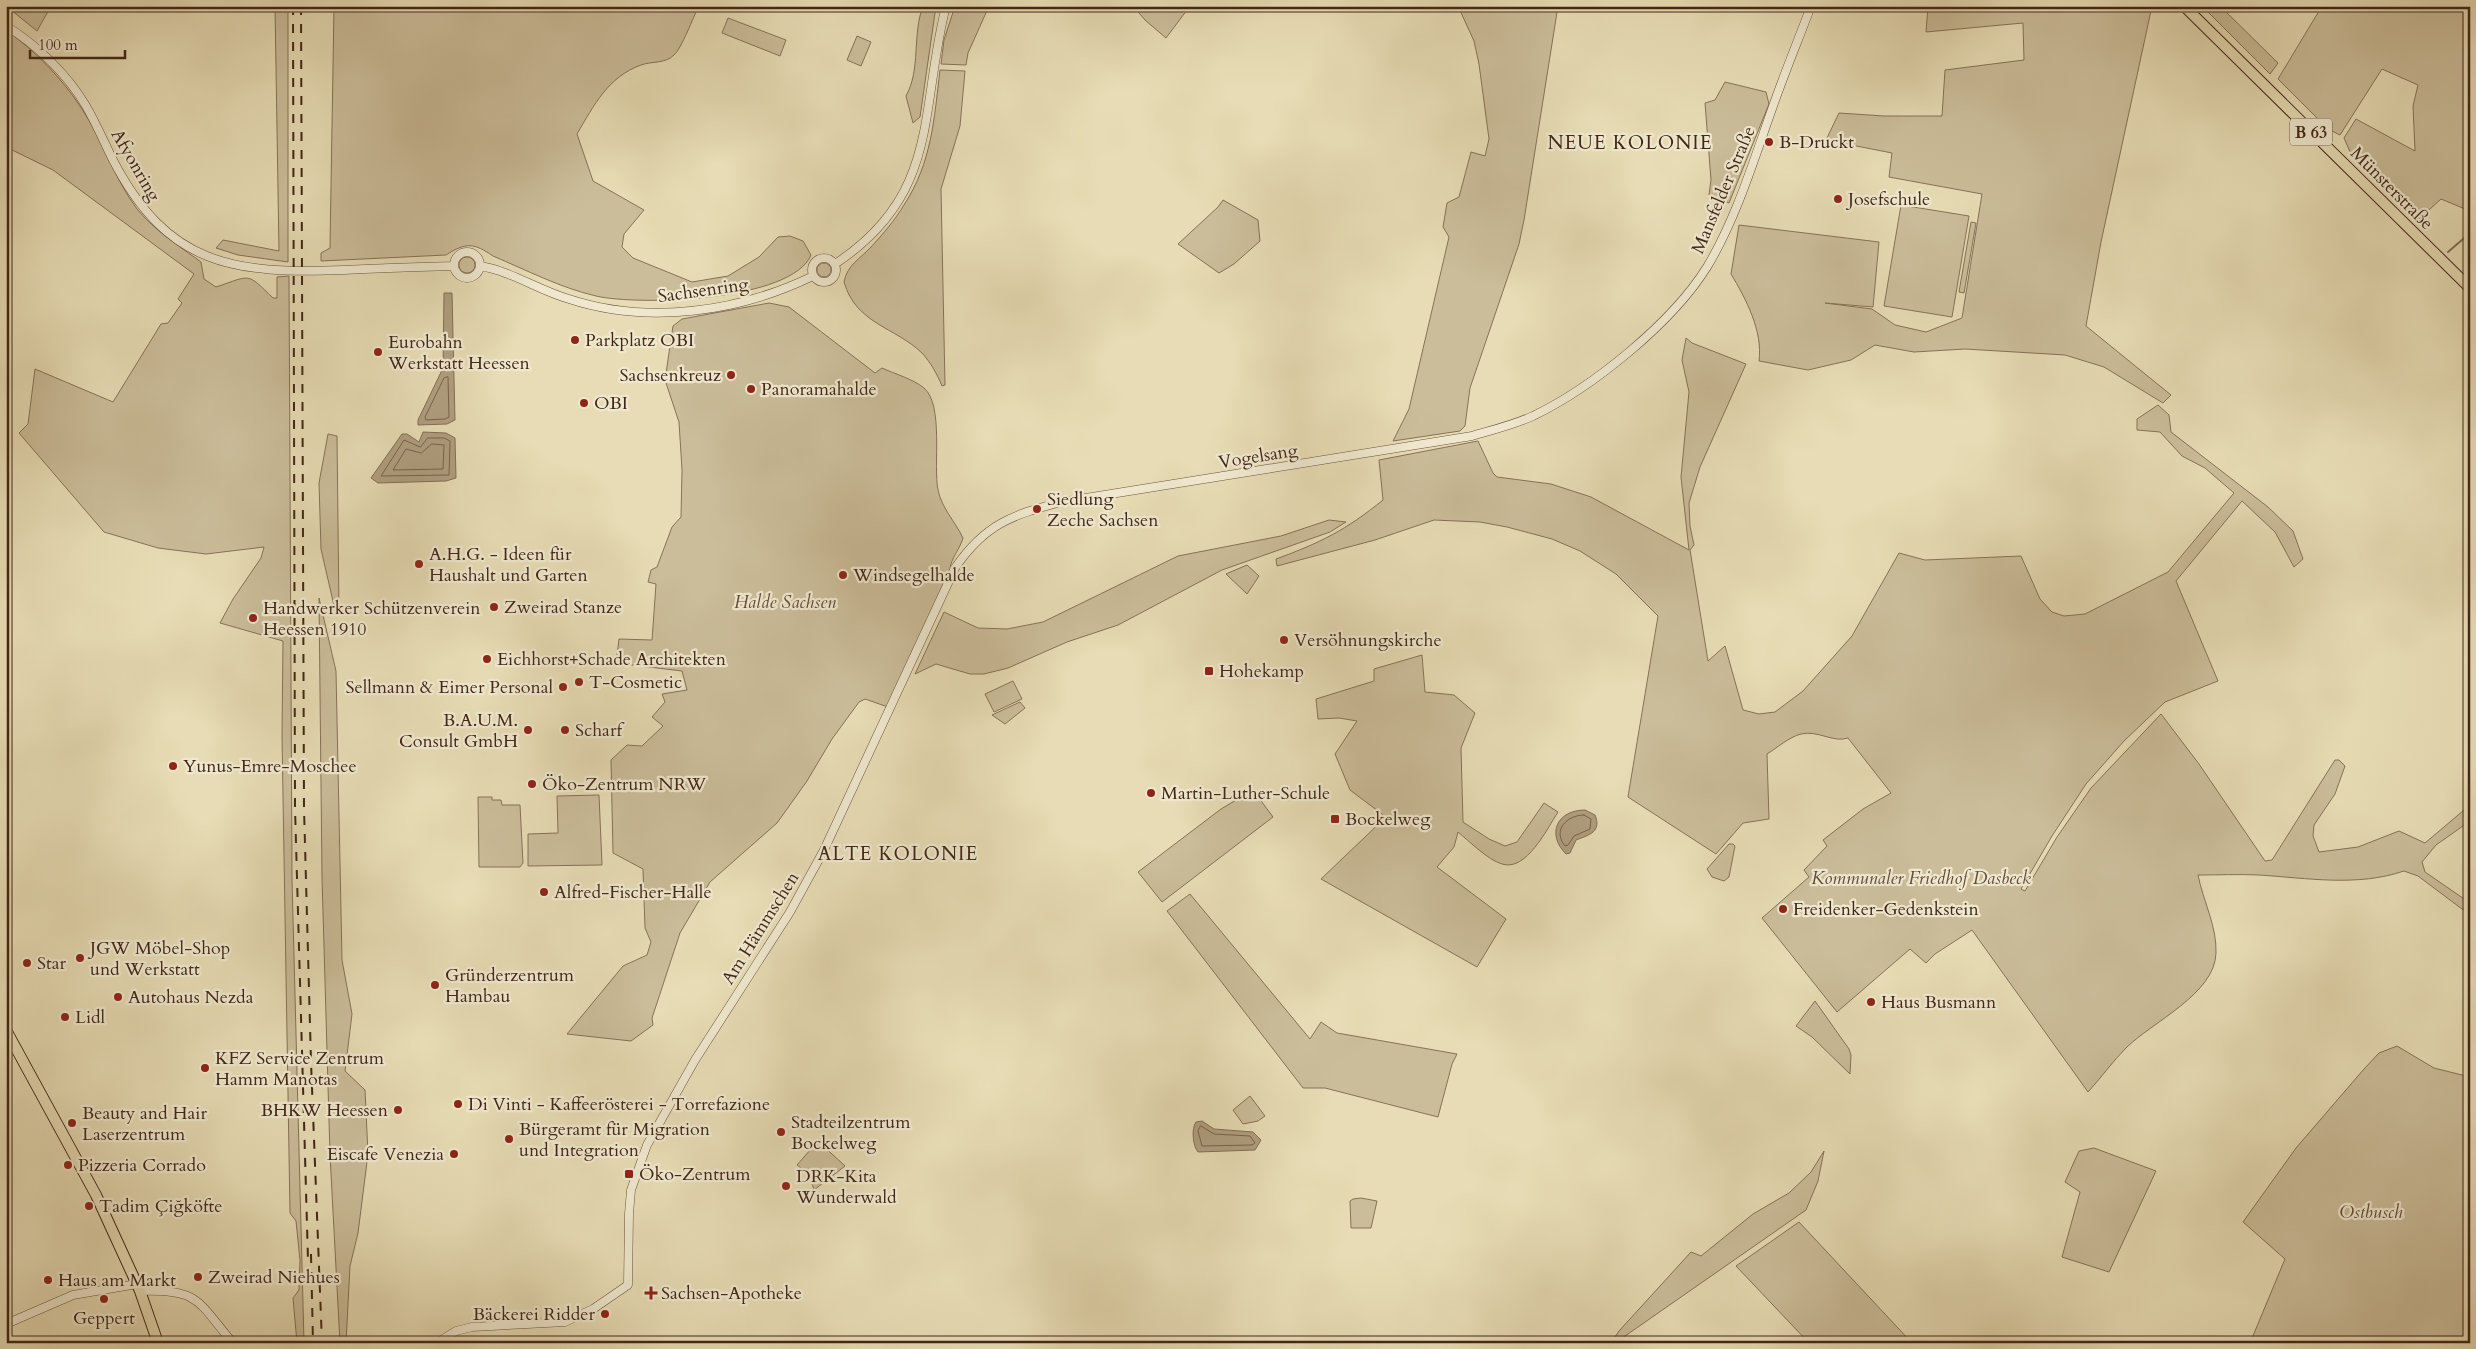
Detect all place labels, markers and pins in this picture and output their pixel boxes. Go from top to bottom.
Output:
place label: B-Druckt [1779,130,1854,155]
marker: B-Druckt [1763,136,1775,148]
place label: Josefschule [1845,187,1930,212]
marker: Josefschule [1832,193,1844,205]
place label: Parkplatz OBI [585,328,694,353]
place label: Eurobahn Werkstatt Heessen [387,330,531,376]
marker: Parkplatz OBI [569,334,581,346]
marker: Eurobahn Werkstatt Heessen [372,346,384,358]
place label: Sachsenkreuz [619,363,721,388]
marker: Sachsenkreuz [725,369,737,381]
place label: Panoramahalde [761,377,877,402]
marker: Panoramahalde [745,383,757,395]
place label: OBI [594,391,628,416]
marker: OBI [578,397,590,409]
place label: Siedlung Zeche Sachsen [1047,487,1159,533]
marker: Siedlung Zeche Sachsen [1031,503,1043,515]
place label: A.H.G. - Ideen für Haushalt und Garten [429,542,588,588]
marker: A.H.G. - Ideen für Haushalt und Garten [413,558,425,570]
place label: Windsegelhalde [852,563,975,588]
marker: Windsegelhalde [837,569,849,581]
place label: Zweirad Stanze [504,595,622,620]
place label: Handwerker Schützenverein Heessen 1910 [263,596,481,642]
marker: Zweirad Stanze [488,601,500,613]
marker: Handwerker Schützenverein Heessen 1910 [247,612,259,624]
place label: Versöhnungskirche [1294,628,1442,653]
marker: Versöhnungskirche [1278,634,1290,646]
place label: Eichhorst+Schade Architekten [497,647,727,672]
marker: Eichhorst+Schade Architekten [481,653,493,665]
place label: Hohekamp [1219,659,1304,684]
marker: Hohekamp [1203,665,1215,677]
place label: T-Cosmetic [589,670,682,695]
place label: Sellmann & Eimer Personal [345,675,553,700]
marker: T-Cosmetic [573,676,585,688]
marker: Sellmann & Eimer Personal [557,681,569,693]
place label: B.A.U.M. Consult GmbH [399,708,518,754]
place label: Scharf [575,718,625,743]
marker: B.A.U.M. Consult GmbH [522,724,534,736]
marker: Scharf [559,724,571,736]
place label: Yunus-Emre-Moschee [183,754,357,779]
marker: Yunus-Emre-Moschee [167,760,179,772]
place label: Öko-Zentrum NRW [542,772,706,797]
marker: Öko-Zentrum NRW [526,778,538,790]
place label: Martin-Luther-Schule [1161,781,1330,806]
marker: Martin-Luther-Schule [1145,787,1157,799]
place label: Bockelweg [1345,807,1431,832]
marker: Bockelweg [1329,813,1341,825]
place label: Alfred-Fischer-Halle [554,880,712,905]
marker: Alfred-Fischer-Halle [538,886,550,898]
place label: Freidenker-Gedenkstein [1793,897,1979,922]
marker: Freidenker-Gedenkstein [1777,903,1789,915]
place label: JGW Möbel-Shop und Werkstatt [87,936,230,982]
place label: Star [37,951,66,976]
marker: JGW Möbel-Shop und Werkstatt [74,952,86,964]
marker: Star [21,957,33,969]
place label: Gründerzentrum Hambau [445,963,575,1009]
marker: Gründerzentrum Hambau [429,979,441,991]
place label: Autohaus Nezda [128,985,254,1010]
place label: Haus Busmann [1881,990,1997,1015]
marker: Autohaus Nezda [112,991,124,1003]
marker: Haus Busmann [1865,996,1877,1008]
place label: Lidl [75,1005,106,1030]
marker: Lidl [59,1011,71,1023]
place label: KFZ Service Zentrum Hamm Manotas [215,1046,385,1092]
marker: KFZ Service Zentrum Hamm Manotas [199,1062,211,1074]
place label: Di Vinti - Kaffeerösterei - Torrefazione [468,1092,770,1117]
place label: BHKW Heessen [261,1098,389,1123]
marker: Di Vinti - Kaffeerösterei - Torrefazione [452,1098,464,1110]
place label: Beauty and Hair Laserzentrum [82,1101,207,1147]
marker: BHKW Heessen [392,1104,404,1116]
place label: Stadteilzentrum Bockelweg [791,1110,911,1156]
marker: Beauty and Hair Laserzentrum [66,1117,78,1129]
place label: Bürgeramt für Migration und Integration [519,1117,711,1163]
marker: Stadteilzentrum Bockelweg [775,1126,787,1138]
marker: Bürgeramt für Migration und Integration [503,1133,515,1145]
place label: Eiscafe Venezia [327,1142,444,1167]
marker: Eiscafe Venezia [448,1148,460,1160]
place label: Pizzeria Corrado [78,1153,206,1178]
marker: Pizzeria Corrado [62,1159,74,1171]
place label: Öko-Zentrum [639,1162,751,1187]
place label: DRK-Kita Wunderwald [795,1164,897,1210]
marker: Öko-Zentrum [623,1168,635,1180]
marker: DRK-Kita Wunderwald [780,1180,792,1192]
place label: Tadim Çiğköfte [99,1194,222,1219]
marker: Tadim Çiğköfte [83,1200,95,1212]
place label: Zweirad Niehues [208,1265,340,1290]
place label: Haus am Markt [58,1268,176,1293]
marker: Zweirad Niehues [192,1271,204,1283]
marker: Haus am Markt [42,1274,54,1286]
place label: Sachsen-Apotheke [661,1281,802,1306]
marker: Sachsen-Apotheke [645,1287,657,1299]
marker: Geppert [98,1293,110,1305]
place label: Bäckerei Ridder [473,1302,595,1327]
place label: Geppert [73,1306,135,1331]
marker: Bäckerei Ridder [599,1308,611,1320]

